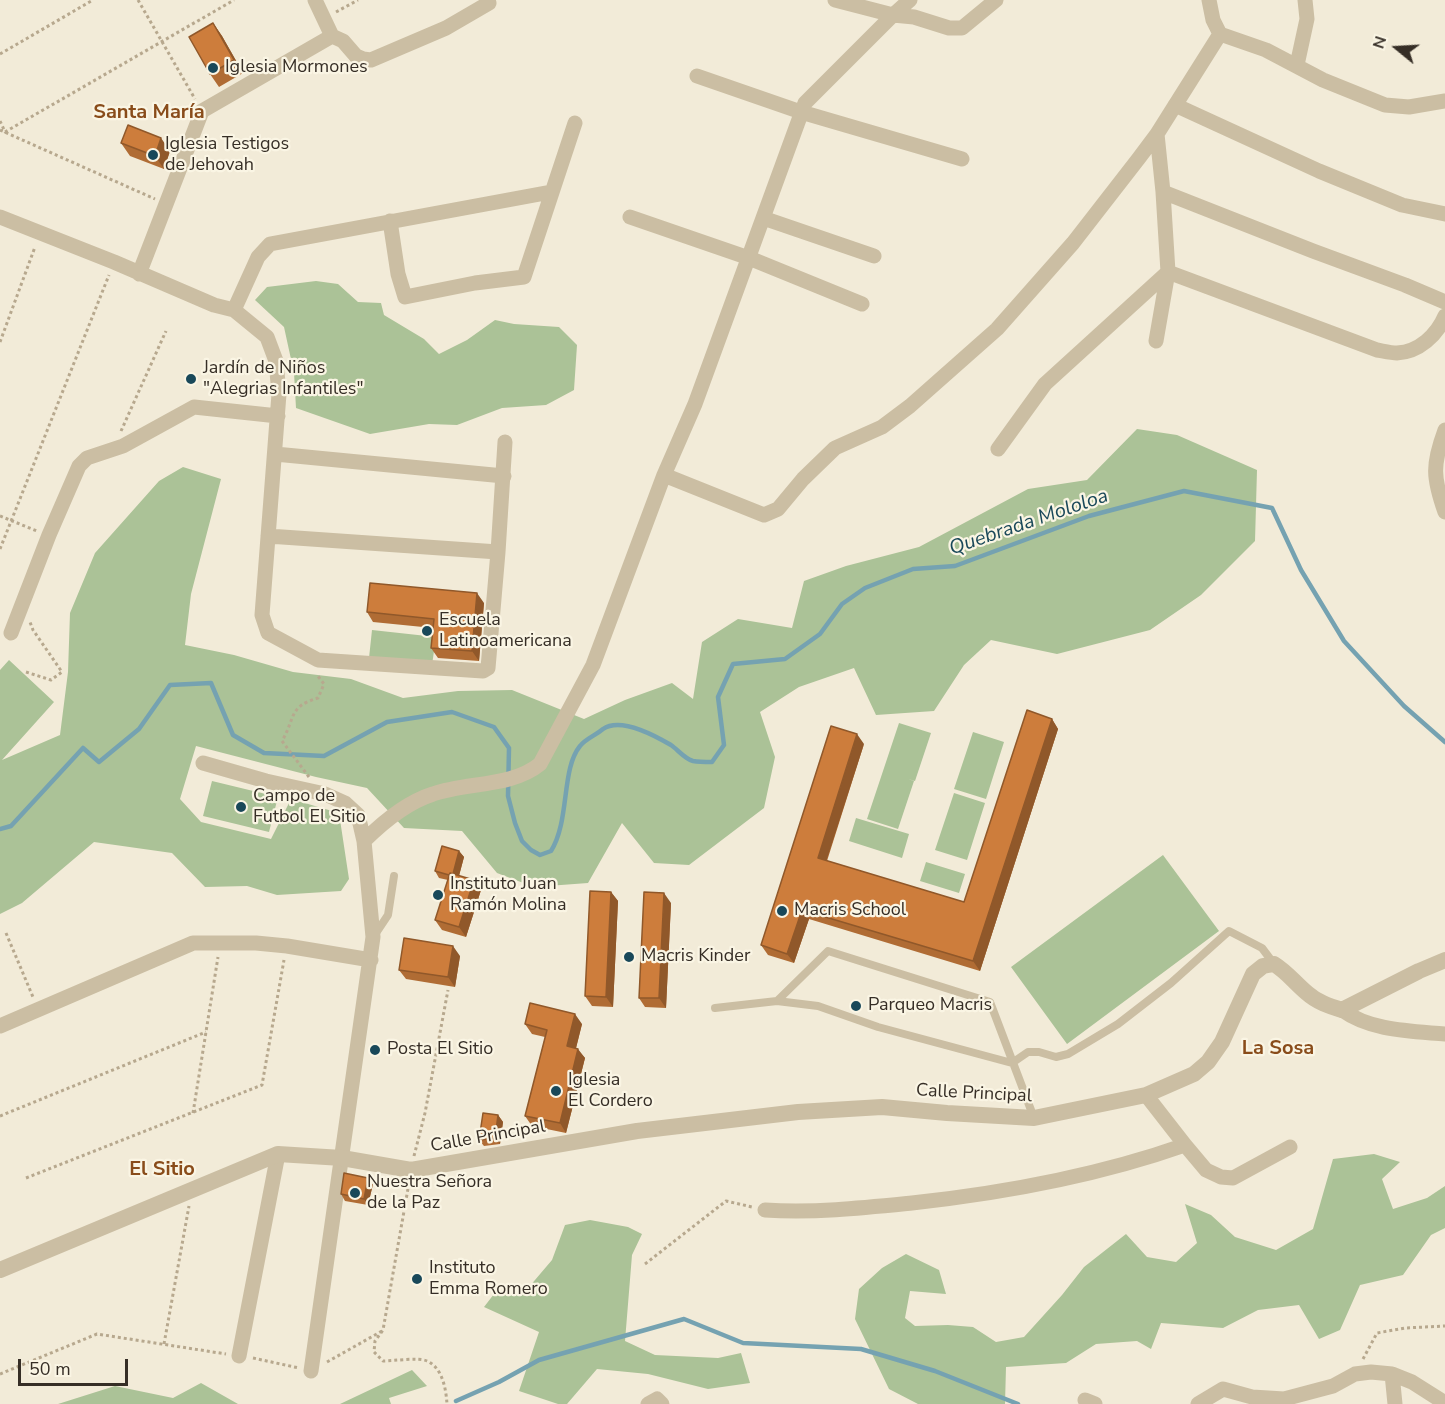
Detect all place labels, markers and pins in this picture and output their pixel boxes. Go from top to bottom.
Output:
place label: Iglesia Mormones [225,57,368,79]
marker: Iglesia Mormones [206,61,220,75]
place label: Iglesia Testigos de Jehovah [165,134,289,176]
marker: Iglesia Testigos de Jehovah [146,148,160,162]
place label: Jardín de Niños "Alegrias Infantiles" [203,358,363,400]
marker: Jardín de Niños "Alegrias Infantiles" [184,372,198,386]
place label: Escuela Latinoamericana [439,610,572,652]
marker: Escuela Latinoamericana [420,624,434,638]
place label: Campo de Futbol El Sitio [253,786,366,828]
marker: Campo de Futbol El Sitio [234,800,248,814]
place label: Instituto Juan Ramón Molina [450,874,566,916]
marker: Instituto Juan Ramón Molina [431,888,445,902]
place label: Macris School [794,900,906,922]
marker: Macris School [775,904,789,918]
place label: Macris Kinder [641,946,750,968]
marker: Macris Kinder [622,950,636,964]
place label: Parqueo Macris [868,995,992,1017]
marker: Parqueo Macris [849,999,863,1013]
place label: Posta El Sitio [387,1039,493,1061]
marker: Posta El Sitio [368,1043,382,1057]
place label: Iglesia El Cordero [568,1070,653,1112]
marker: Iglesia El Cordero [549,1084,563,1098]
place label: Nuestra Señora de la Paz [367,1172,492,1214]
marker: Nuestra Señora de la Paz [348,1186,362,1200]
place label: Instituto Emma Romero [429,1258,548,1300]
marker: Instituto Emma Romero [410,1272,424,1286]

